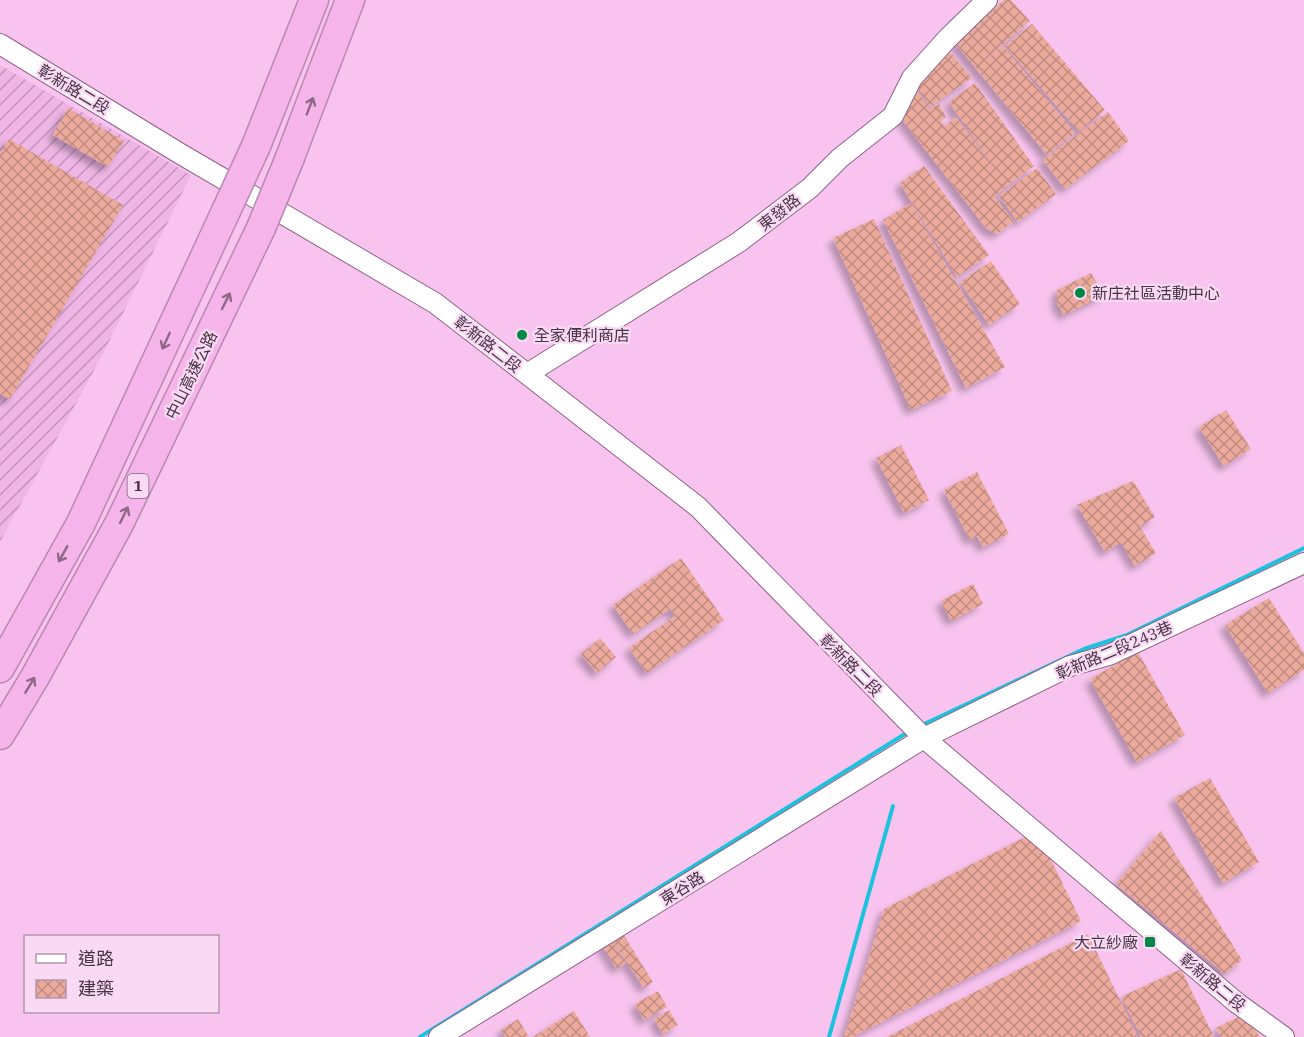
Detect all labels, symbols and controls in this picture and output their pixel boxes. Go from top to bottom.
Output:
street label: 彰新路二段 [35,60,113,118]
one-way arrow [305,97,316,116]
street label: 東發路 [754,189,804,235]
place label: 新庄社區活動中心 [1092,283,1220,303]
marker: 新庄社區活動中心 [1073,286,1087,300]
one-way arrow [221,292,233,310]
street label: 彰新路二段 [450,311,526,377]
place label: 全家便利商店 [534,325,630,345]
street label: 中山高速公路 [161,327,221,423]
marker: 全家便利商店 [515,328,529,342]
one-way arrow [159,331,171,349]
road number: 1 [128,474,148,498]
one-way arrow [119,506,131,524]
one-way arrow [57,545,69,562]
street label: 彰新路二段243巷 [1053,616,1175,684]
street label: 彰新路二段 [816,630,886,700]
one-way arrow [25,677,37,694]
street label: 東谷路 [656,867,708,909]
place label: 大立紗廠 [1074,932,1138,952]
legend [24,935,219,1013]
marker: 大立紗廠 [1143,935,1157,949]
text: 道路 [78,947,114,970]
street label: 彰新路二段 [1176,949,1250,1015]
text: 建築 [78,977,114,1000]

